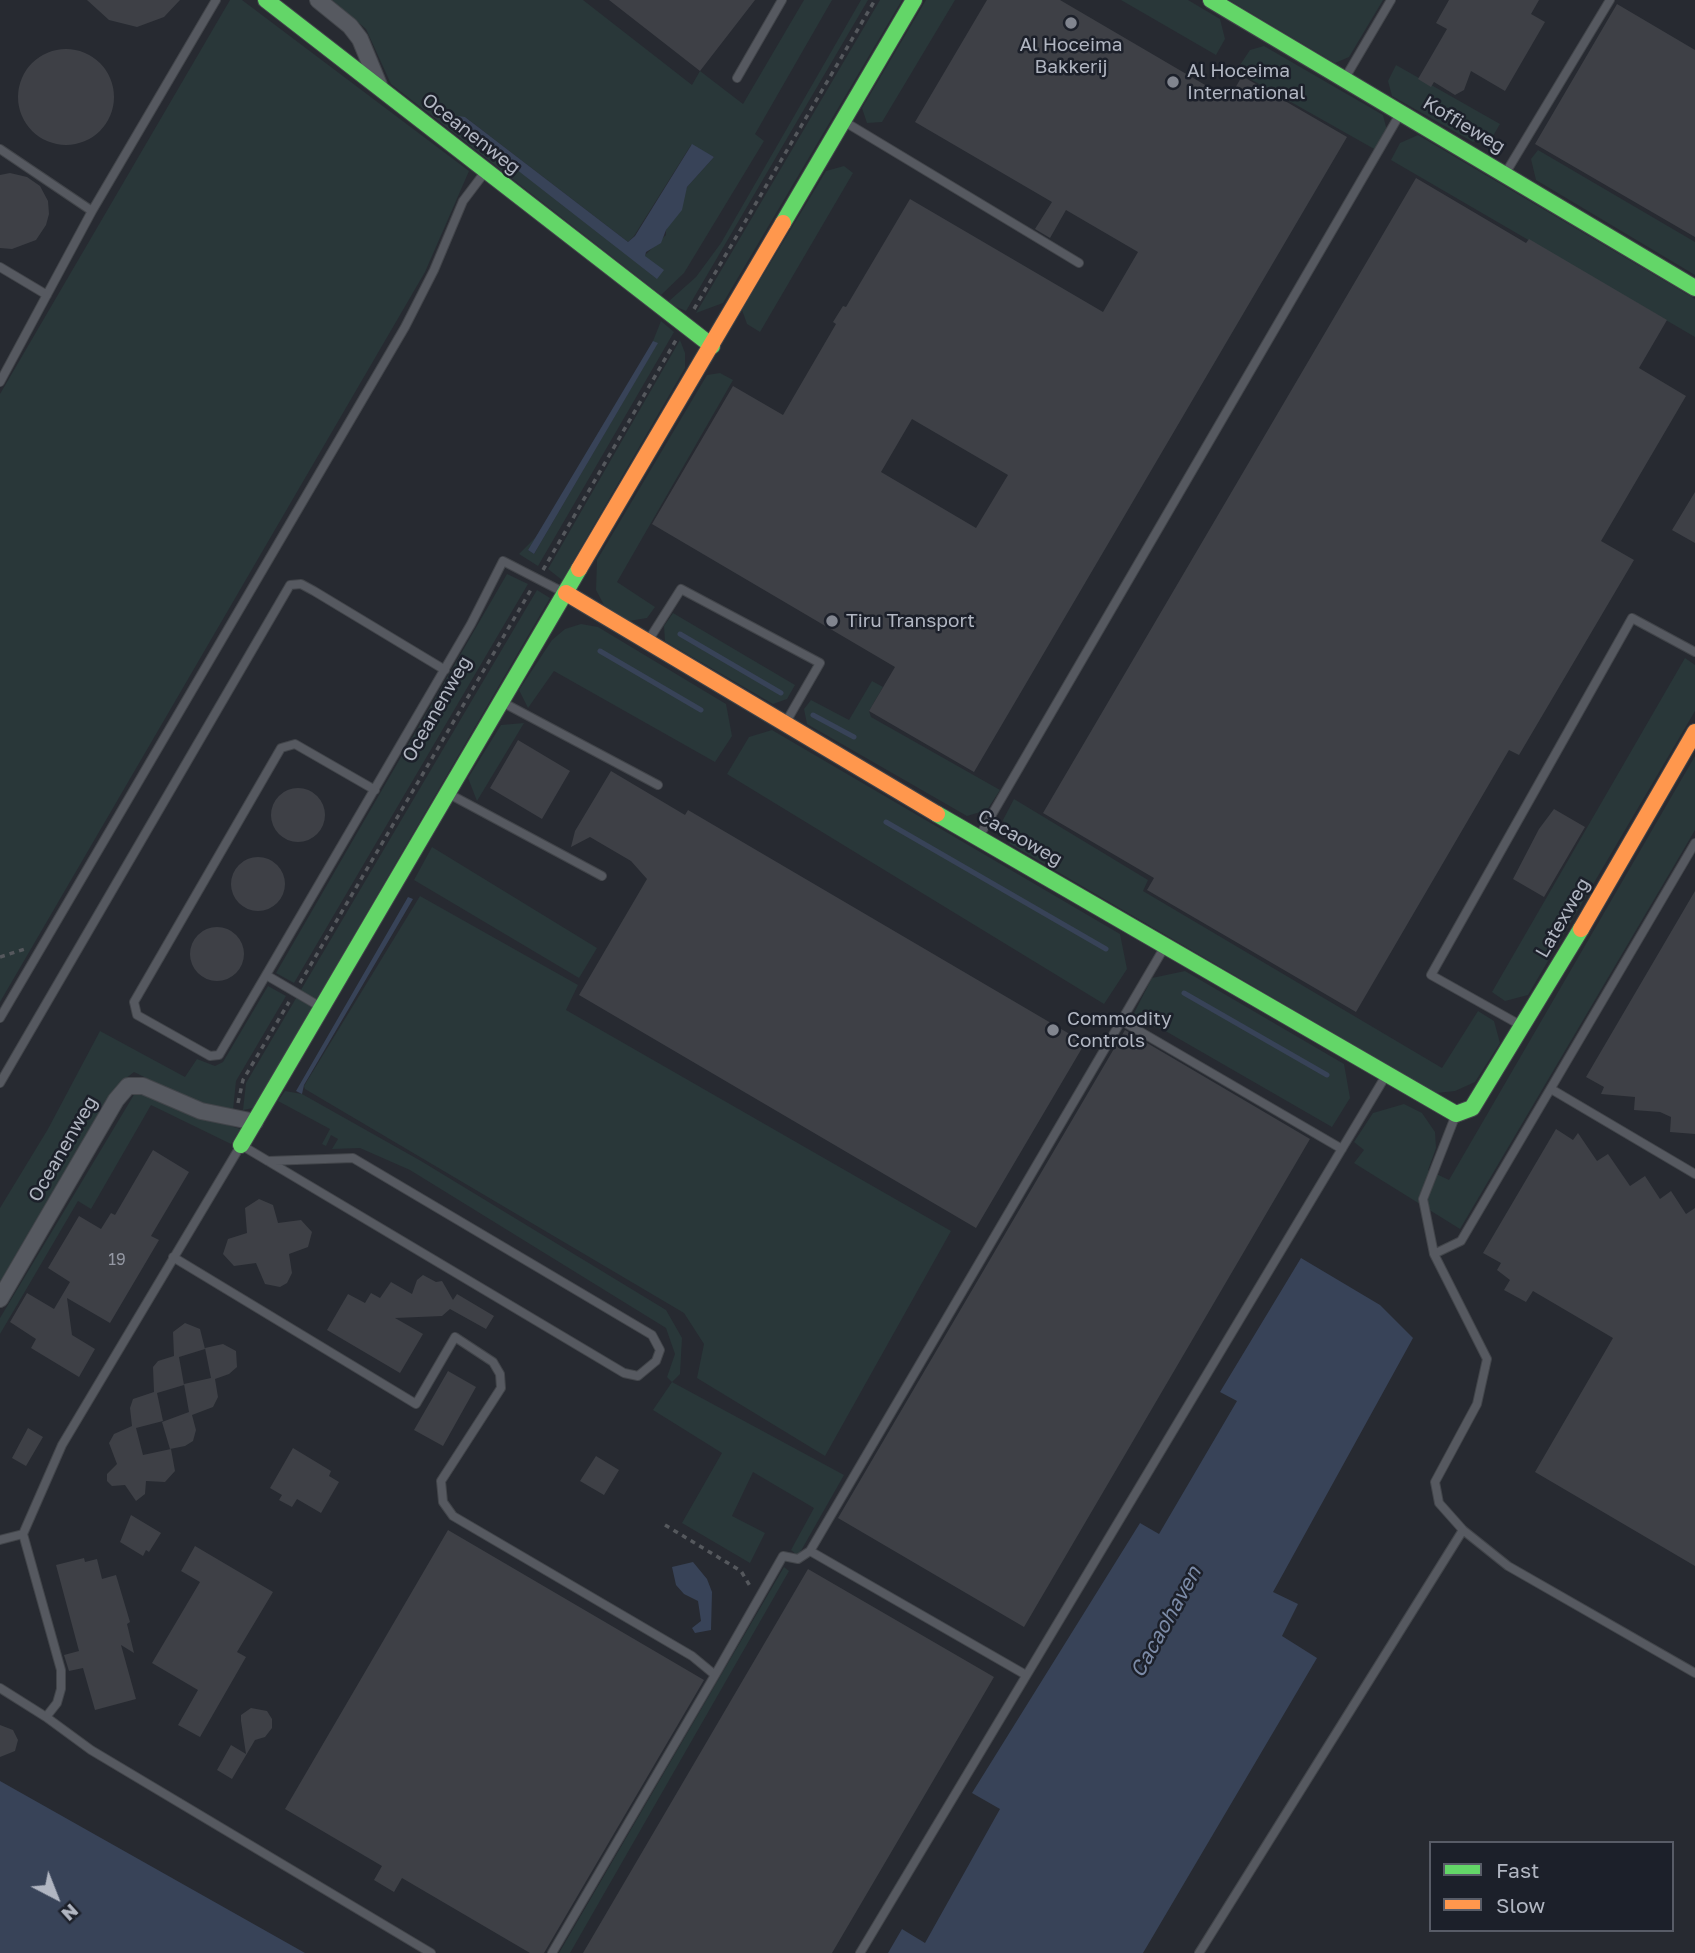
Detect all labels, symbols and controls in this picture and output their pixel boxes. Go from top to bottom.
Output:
marker: Al Hoceima Bakkerij [1063,15,1079,31]
place label: Al Hoceima Bakkerij [1019,34,1123,78]
place label: Al Hoceima International [1187,60,1305,104]
marker: Al Hoceima International [1165,74,1181,90]
street label: Oceanenweg [417,89,525,179]
street label: Koffieweg [1419,92,1509,158]
place label: Tiru Transport [846,610,975,632]
marker: Tiru Transport [824,613,840,629]
street label: Oceanenweg [398,652,476,766]
street label: Cacaoweg [974,805,1066,871]
street label: Latexweg [1531,874,1595,962]
place label: Commodity Controls [1067,1008,1172,1052]
marker: Commodity Controls [1045,1022,1061,1038]
street label: Oceanenweg [24,1092,102,1206]
house number: 19 [108,1250,126,1270]
water label: Cacaohaven [1125,1562,1207,1682]
legend [1429,1841,1674,1932]
text: Fast [1496,1857,1539,1883]
north arrow [21,1862,91,1932]
text: Slow [1496,1892,1545,1918]
text: N [57,1900,83,1926]

